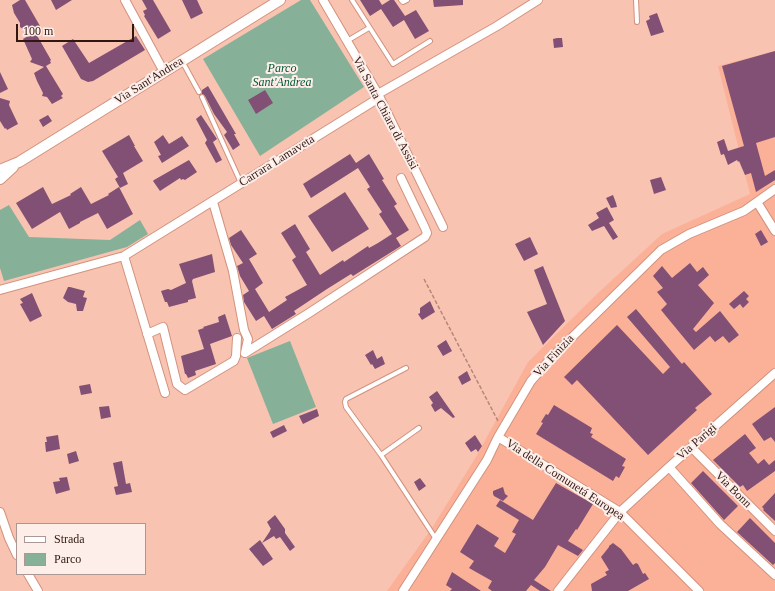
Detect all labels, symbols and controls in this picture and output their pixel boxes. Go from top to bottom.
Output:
scale bar [18,16,136,42]
text: 100 m [23,24,53,38]
street label: Via Sant'Andrea [112,54,186,108]
street label: Via Santa Chiara di Assisi [349,54,421,172]
park label: Parco Sant'Andrea [253,62,311,90]
street label: Carrara Lamaveta [237,132,317,190]
street label: Via Finizia [531,332,577,380]
street label: Via Parigi [674,421,720,463]
street label: Via della Comunetá Europea [503,436,627,524]
street label: Via Bonn [712,469,754,511]
legend [16,523,146,575]
text: Strada [54,532,85,546]
text: Parco [54,552,81,566]

